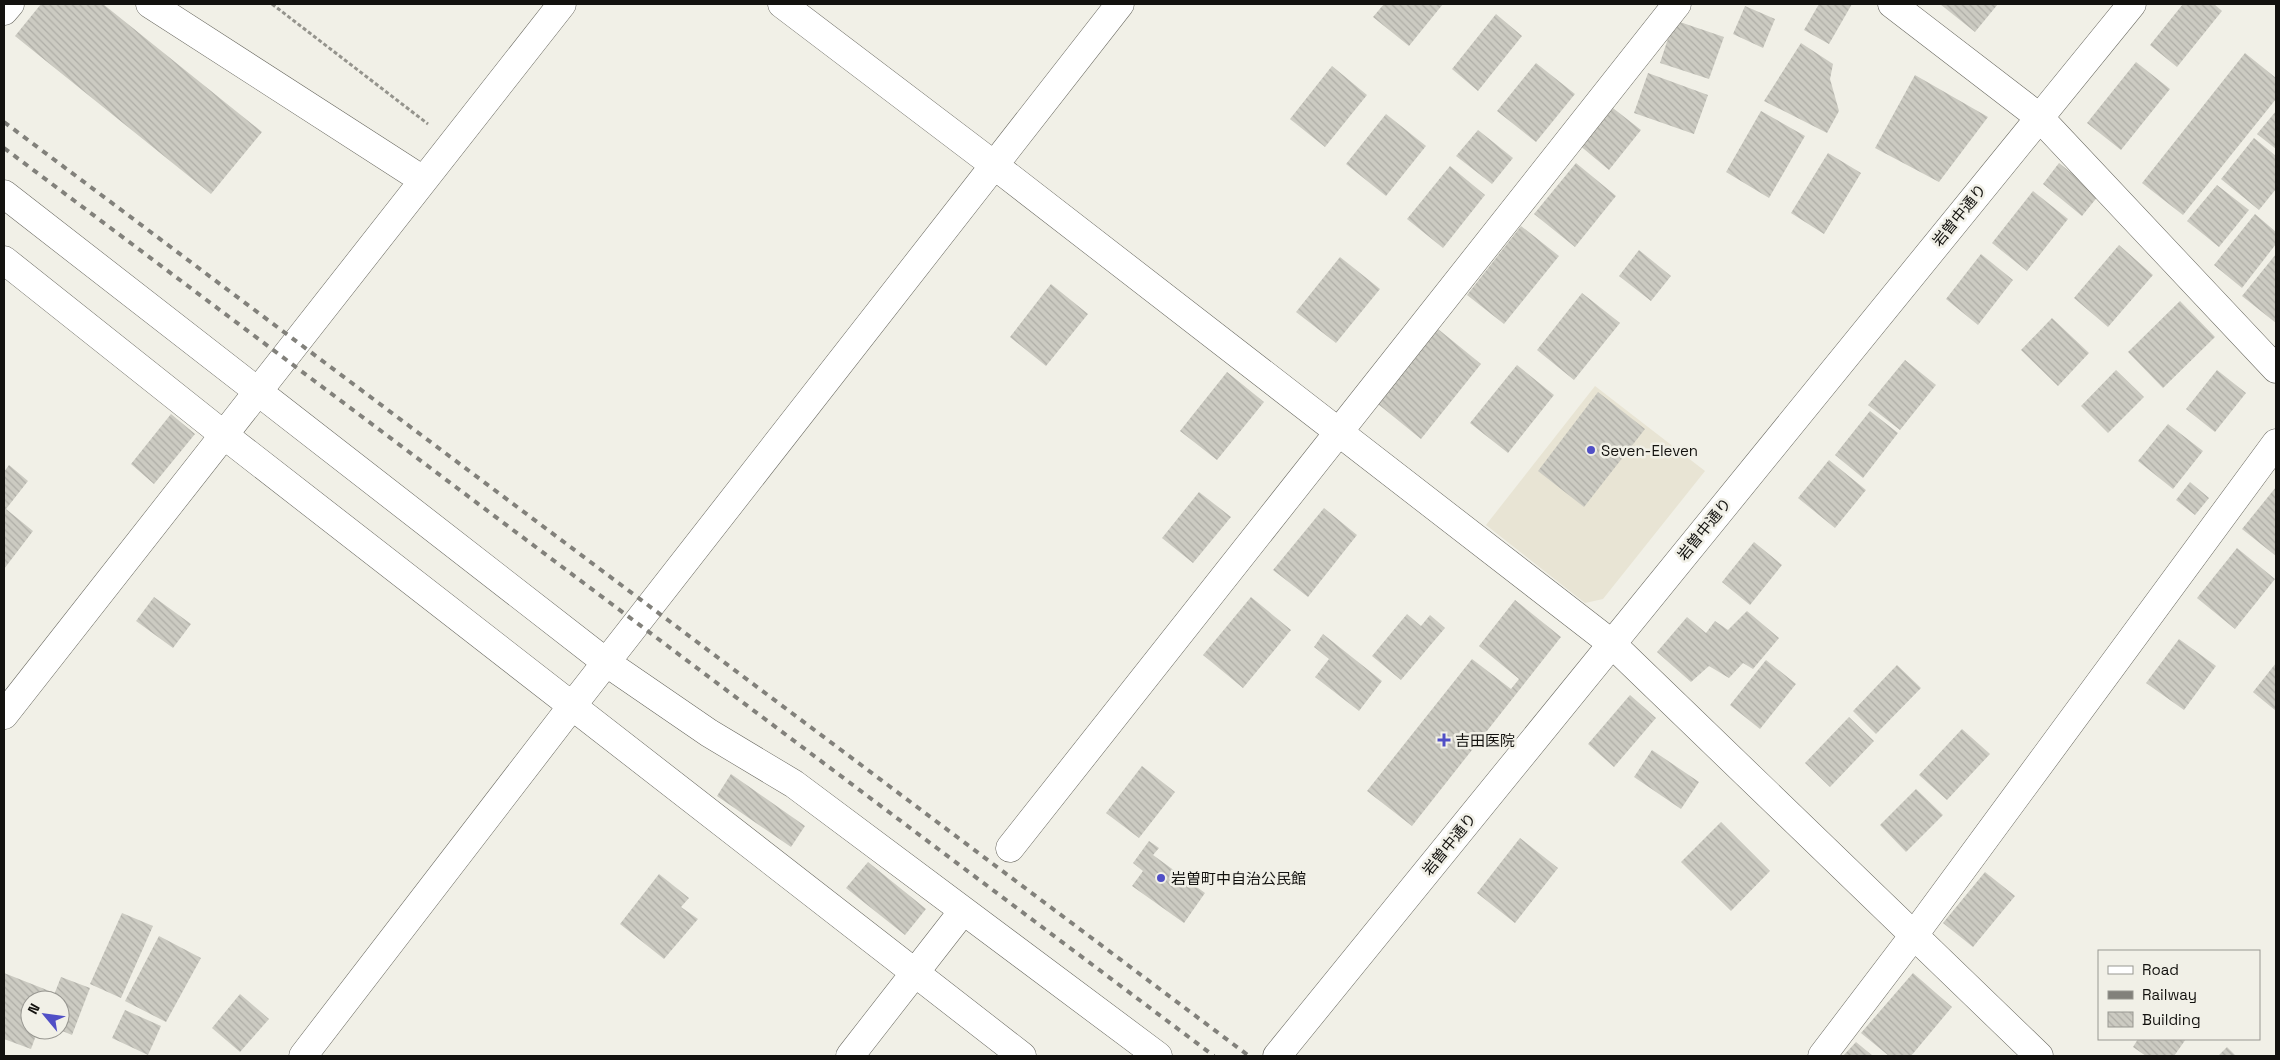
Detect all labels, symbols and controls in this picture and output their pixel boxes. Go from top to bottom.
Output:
street label: 岩曽中通り [1928,180,1990,250]
place label: Seven-Eleven [1601,441,1698,460]
marker: Seven-Eleven [1585,444,1597,456]
street label: 岩曽中通り [1673,494,1735,564]
place label: 吉田医院 [1455,731,1515,750]
marker: 吉田医院 [1437,733,1451,747]
street label: 岩曽中通り [1418,809,1480,879]
place label: 岩曽町中自治公民館 [1171,869,1306,888]
marker: 岩曽町中自治公民館 [1155,872,1167,884]
legend [2098,950,2260,1040]
text: Road [2142,960,2179,979]
text: Railway [2142,985,2197,1004]
north arrow [20,990,70,1040]
text: N [23,1000,44,1017]
text: Building [2142,1010,2201,1029]

